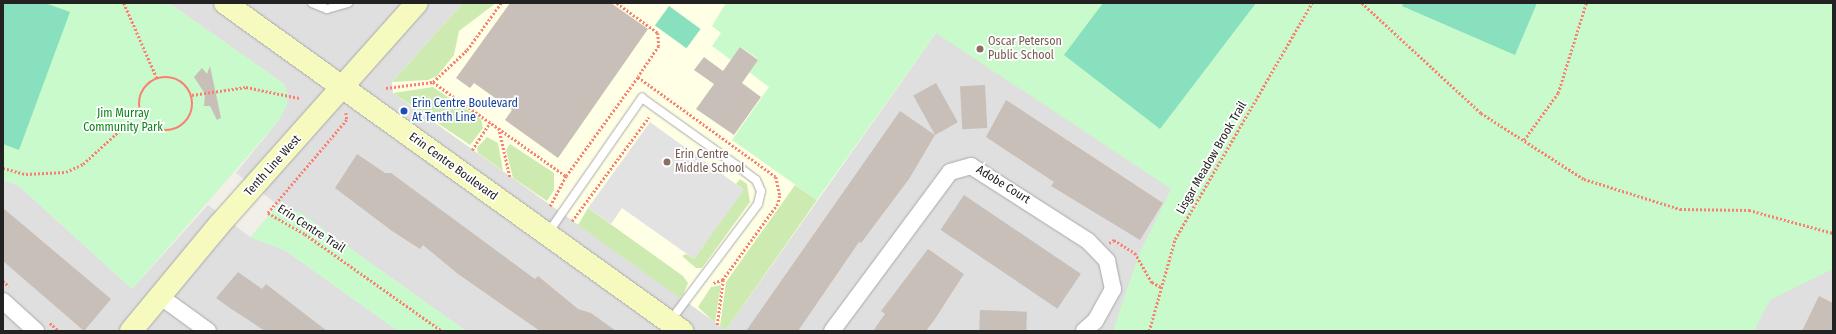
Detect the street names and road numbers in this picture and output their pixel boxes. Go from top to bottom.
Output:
street label: Lisgar Meadow Brook Trail [1174,99,1250,217]
street label: Erin Centre Boulevard [406,130,500,204]
street label: Tenth Line West [242,132,304,200]
street label: Adobe Court [973,163,1033,207]
street label: Erin Centre Trail [275,202,347,256]

